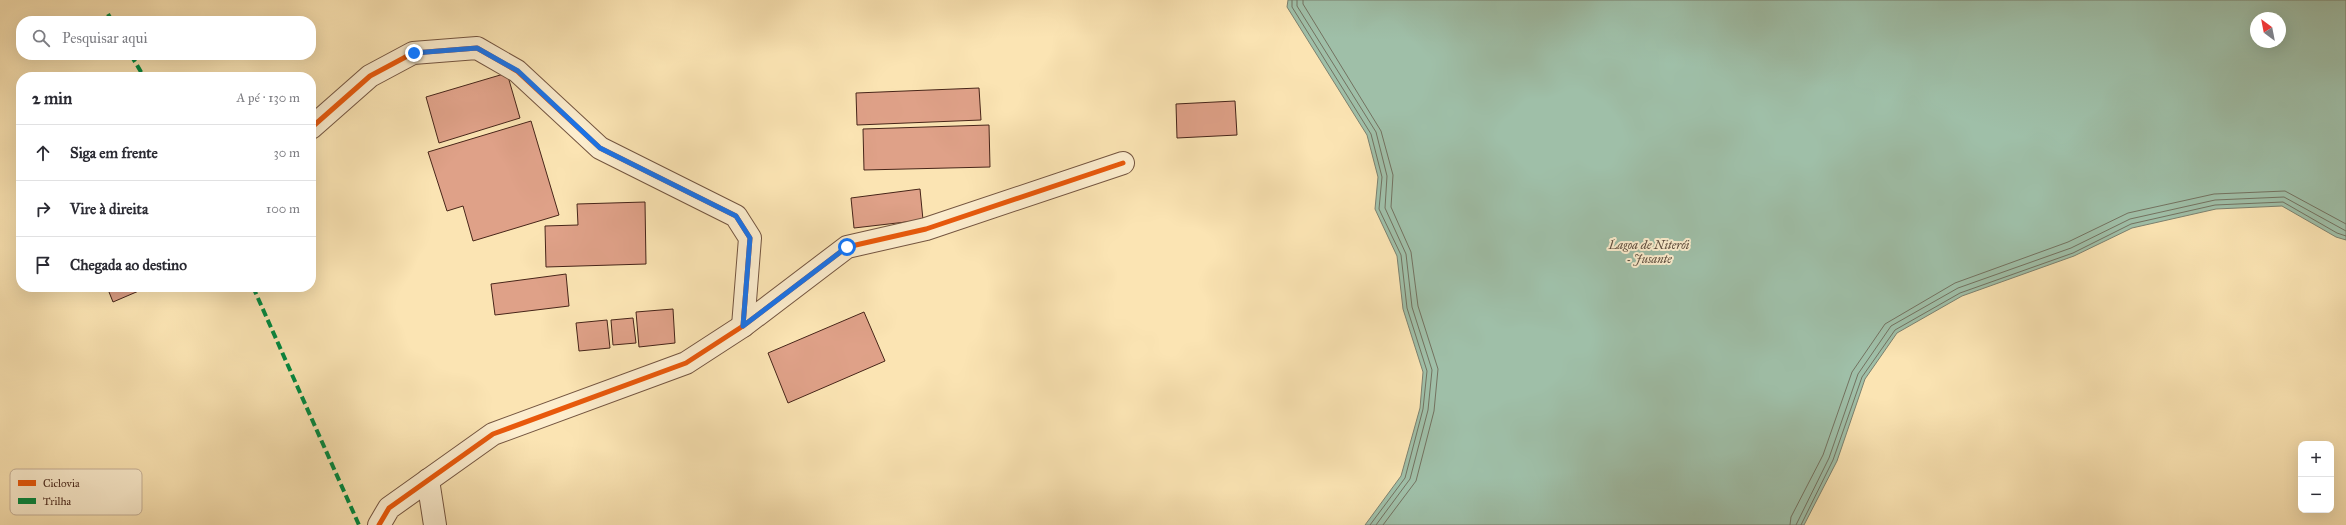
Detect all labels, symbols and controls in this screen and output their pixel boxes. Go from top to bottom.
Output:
north arrow [2250,12,2286,48]
search box [16,16,316,60]
icon: search [30,27,52,49]
text: Pesquisar aqui [62,29,148,47]
route end [405,44,423,62]
text: 2 min [32,88,72,109]
text: A pé · 130 m [236,90,300,106]
icon: ahead [32,142,54,164]
text: Siga em frente [70,144,158,162]
text: 30 m [274,145,300,161]
icon: right [32,198,54,220]
text: Vire à direita [70,200,148,218]
text: 100 m [266,201,300,217]
route start [838,238,856,256]
water label: Lagoa de Niterói - Jusante [1608,238,1690,266]
icon: arrive [32,254,54,276]
text: Chegada ao destino [70,256,187,274]
map controls [2298,441,2334,513]
button: + [2298,441,2334,477]
legend [10,469,142,515]
text: Ciclovia [43,477,80,490]
button: − [2298,477,2334,513]
text: Trilha [43,495,72,508]

